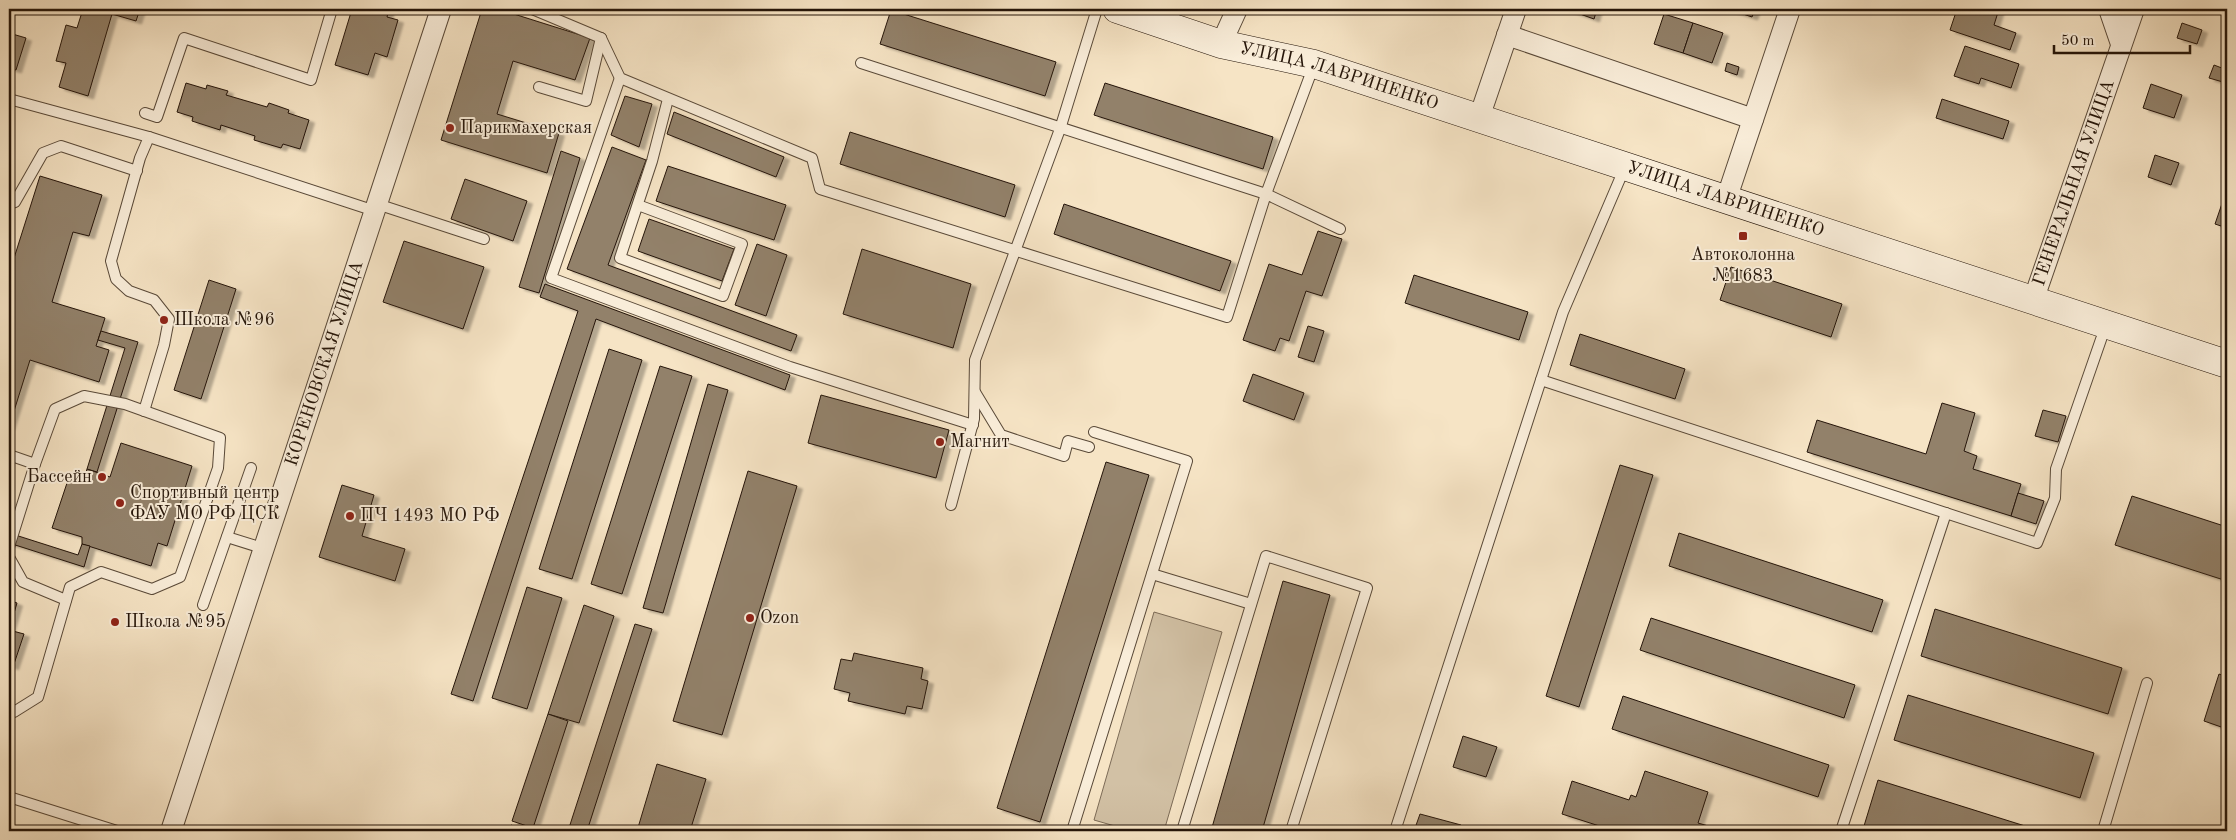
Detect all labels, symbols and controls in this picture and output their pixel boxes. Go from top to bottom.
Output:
scale bar [2054,22,2190,54]
text: 50 m [2061,34,2095,49]
street label: УЛИЦА ЛАВРИНЕНКО [1238,39,1441,113]
street label: ГЕНЕРАЛЬНАЯ УЛИЦА [2030,77,2118,288]
place label: Парикмахерская [460,119,592,137]
marker: Парикмахерская [444,122,456,134]
street label: УЛИЦА ЛАВРИНЕНКО [1625,158,1826,240]
marker: Автоколонна №1683 [1737,230,1749,242]
place label: Автоколонна №1683 [1691,246,1795,285]
street label: КОРЕНОВСКАЯ УЛИЦА [282,258,367,468]
place label: Школа №96 [174,311,275,329]
marker: Школа №96 [158,314,170,326]
place label: Магнит [950,433,1010,451]
marker: Магнит [934,436,946,448]
place label: Бассейн [27,468,92,486]
marker: Бассейн [96,471,108,483]
place label: Спортивный центр ФАУ МО РФ ЦСК [130,484,280,523]
marker: Спортивный центр ФАУ МО РФ ЦСК [114,497,126,509]
place label: ПЧ 1493 МО РФ [360,507,499,525]
marker: ПЧ 1493 МО РФ [344,510,356,522]
place label: Ozon [760,609,799,627]
marker: Ozon [744,612,756,624]
place label: Школа №95 [125,613,226,631]
marker: Школа №95 [109,616,121,628]

